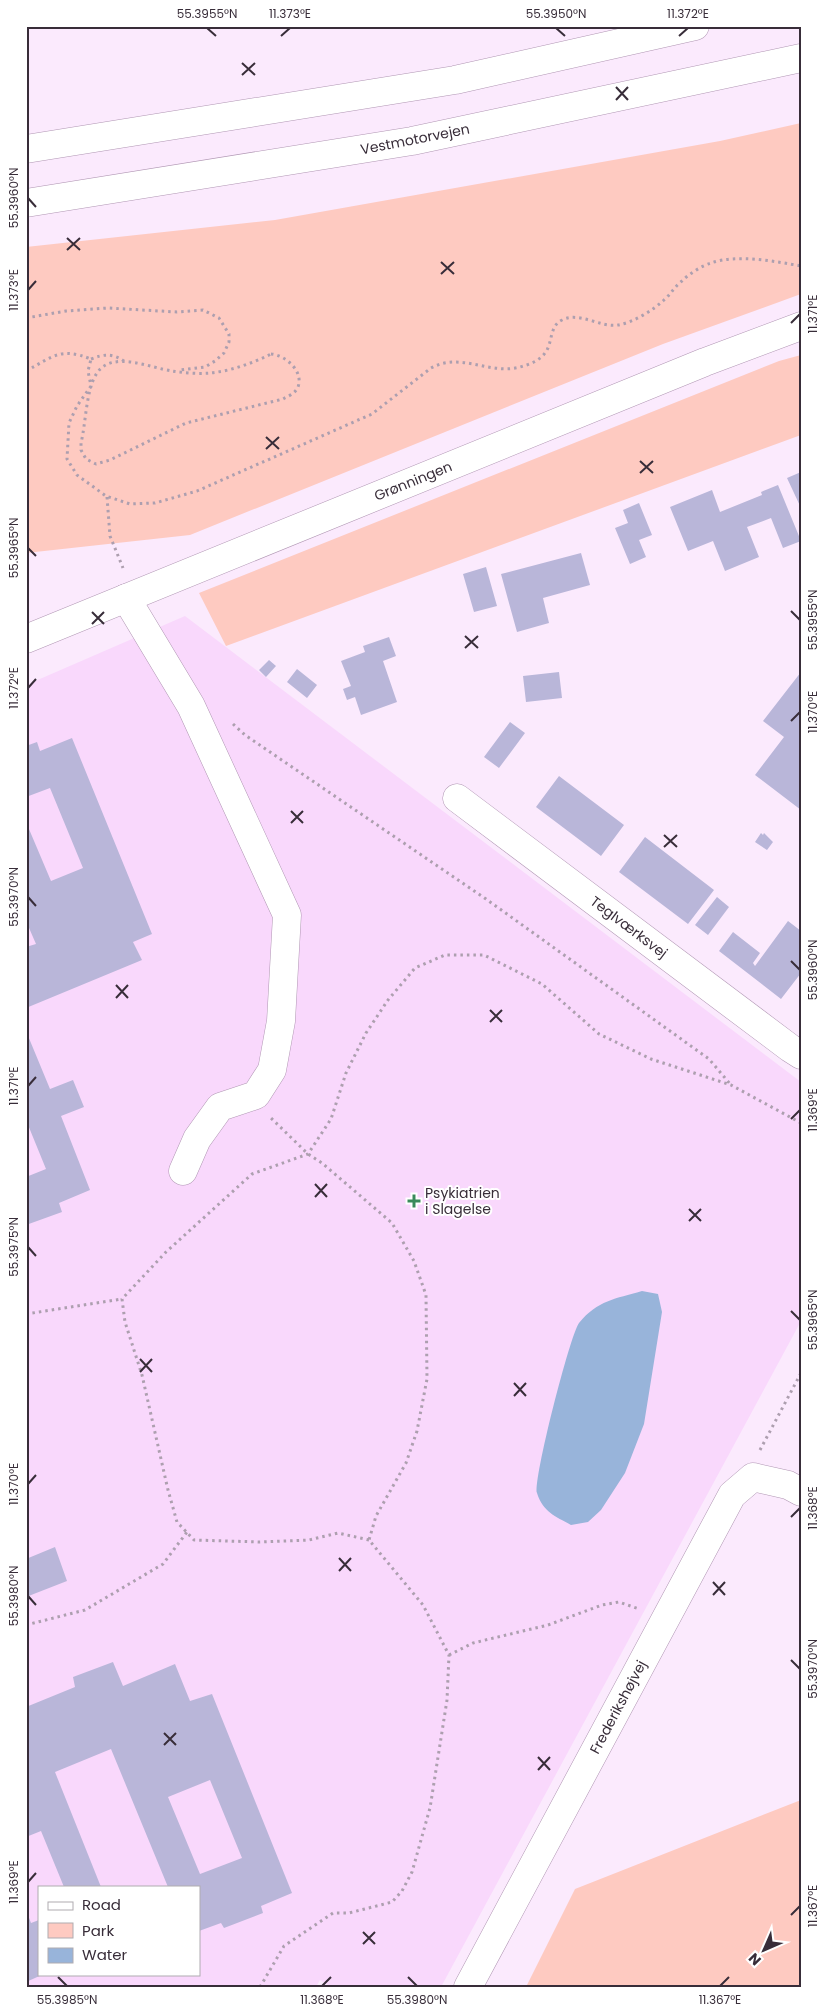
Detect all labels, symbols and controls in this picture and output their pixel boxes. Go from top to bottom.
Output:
text: 55.3955°N [177,5,237,22]
text: 11.373°E [269,5,311,22]
text: 55.3950°N [526,5,586,22]
text: 11.372°E [667,5,709,22]
street label: Vestmotorvejen [359,119,471,159]
text: 55.3960°N [5,168,22,228]
text: 11.373°E [5,269,22,311]
text: 11.371°E [804,295,821,333]
street label: Grønningen [371,456,455,506]
text: 55.3965°N [5,518,22,578]
text: 55.3955°N [804,590,821,650]
text: 11.372°E [5,667,22,709]
text: 11.370°E [804,691,821,733]
text: 55.3970°N [5,867,22,927]
street label: Teglværksvej [586,891,672,963]
text: 55.3960°N [804,940,821,1000]
text: 11.371°E [5,1067,22,1105]
text: 11.369°E [804,1088,821,1132]
place label: Psykiatrien i Slagelse [425,1183,500,1219]
marker: Psykiatrien i Slagelse [407,1194,421,1208]
text: 55.3975°N [5,1217,22,1277]
text: 55.3965°N [804,1290,821,1350]
text: 11.370°E [5,1463,22,1505]
text: 11.368°E [804,1486,821,1530]
text: 55.3980°N [5,1566,22,1626]
text: 55.3970°N [804,1639,821,1699]
street label: Frederikshøjvej [585,1657,651,1757]
text: 11.369°E [5,1860,22,1904]
text: 11.367°E [804,1885,821,1927]
legend [38,1886,200,1976]
text: Road [82,1894,121,1915]
text: Park [82,1920,114,1941]
north arrow [740,1926,790,1976]
text: Water [82,1944,128,1965]
text: N [744,1948,766,1970]
text: 55.3985°N [37,1991,97,2008]
text: 11.368°E [300,1991,344,2008]
text: 55.3980°N [387,1991,447,2008]
text: 11.367°E [699,1991,741,2008]

